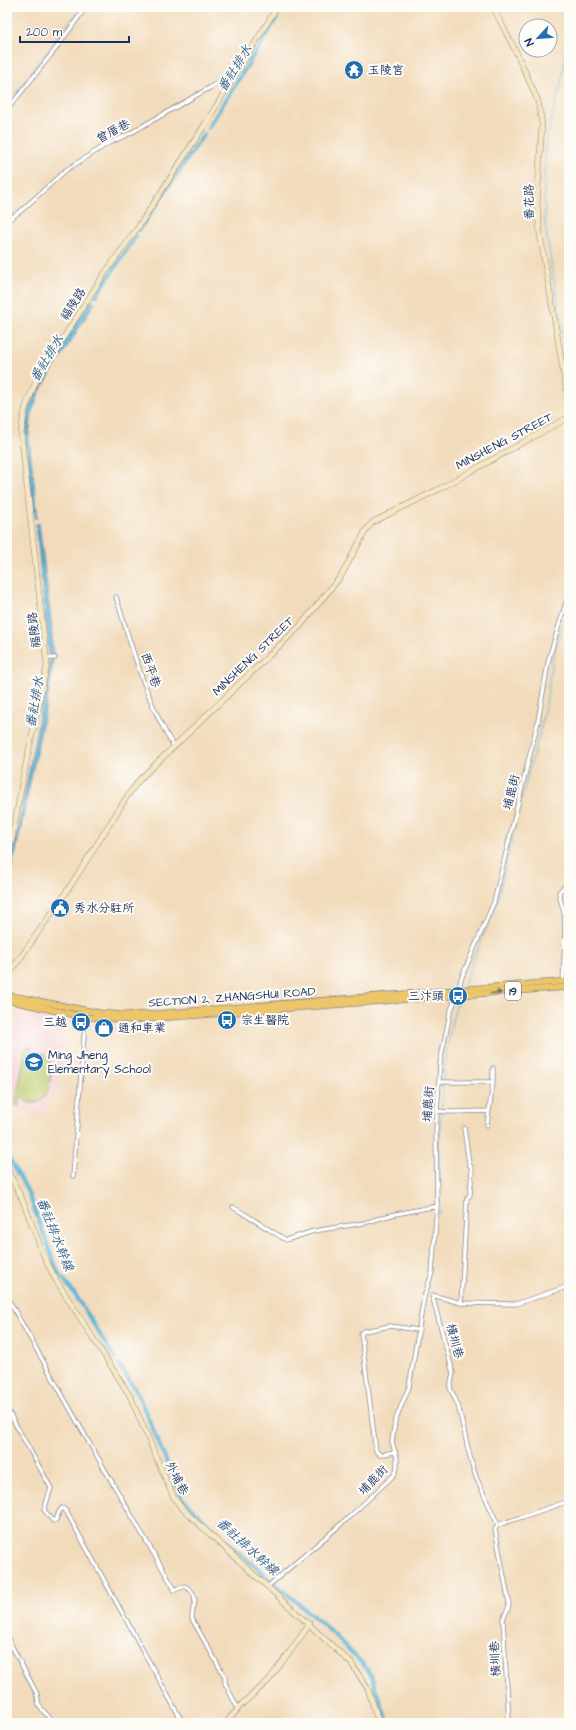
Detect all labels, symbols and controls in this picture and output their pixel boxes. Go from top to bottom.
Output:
scale bar [20,18,129,44]
north arrow [518,18,558,58]
text: 200 m [26,24,63,41]
text: N [521,36,538,49]
water label: 番社排水 [213,41,257,95]
temple icon: 玉陵宮 [343,59,365,81]
place label: 玉陵宮 [368,62,404,79]
street label: 曾厝巷 [93,115,133,147]
street label: 番花路 [521,184,538,220]
street label: 福陵路 [56,285,90,324]
water label: 番社排水 [26,331,68,385]
street label: MINSHENG STREET [453,408,556,474]
street label: 福陵路 [24,611,45,649]
street label: MINSHENG STREET [209,613,298,700]
street label: 西平巷 [137,650,164,690]
water label: 番社排水 [22,674,49,729]
street label: 埔鹿街 [499,773,524,812]
public building icon: 秀水分駐所 [49,897,71,919]
place label: 秀水分駐所 [74,900,135,917]
road number: 19 [505,982,521,1000]
street label: SECTION 2, ZHANGSHUI ROAD [148,983,316,1012]
bus stop icon: 三汴頭 [447,985,469,1007]
place label: 三汴頭 [408,988,444,1005]
one-way arrow [490,989,502,996]
bus stop icon: 宗生醫院 [216,1009,238,1031]
bus stop icon: 三越 [70,1011,92,1033]
place label: 宗生醫院 [241,1012,289,1029]
place label: 三越 [43,1014,67,1031]
shop icon: 通和車業 [93,1017,115,1039]
place label: 通和車業 [118,1020,166,1037]
place label: Ming Jheng Elementary School [48,1047,151,1079]
school or university icon: Ming Jheng Elementary School [23,1051,45,1073]
street label: 埔鹿街 [419,1085,438,1123]
water label: 番社排水幹線 [32,1195,78,1275]
street label: 橫圳巷 [442,1322,467,1361]
street label: 外埔巷 [161,1458,192,1498]
street label: 埔鹿街 [355,1461,392,1499]
water label: 番社排水幹線 [212,1514,283,1580]
street label: 橫圳巷 [486,1641,505,1677]

